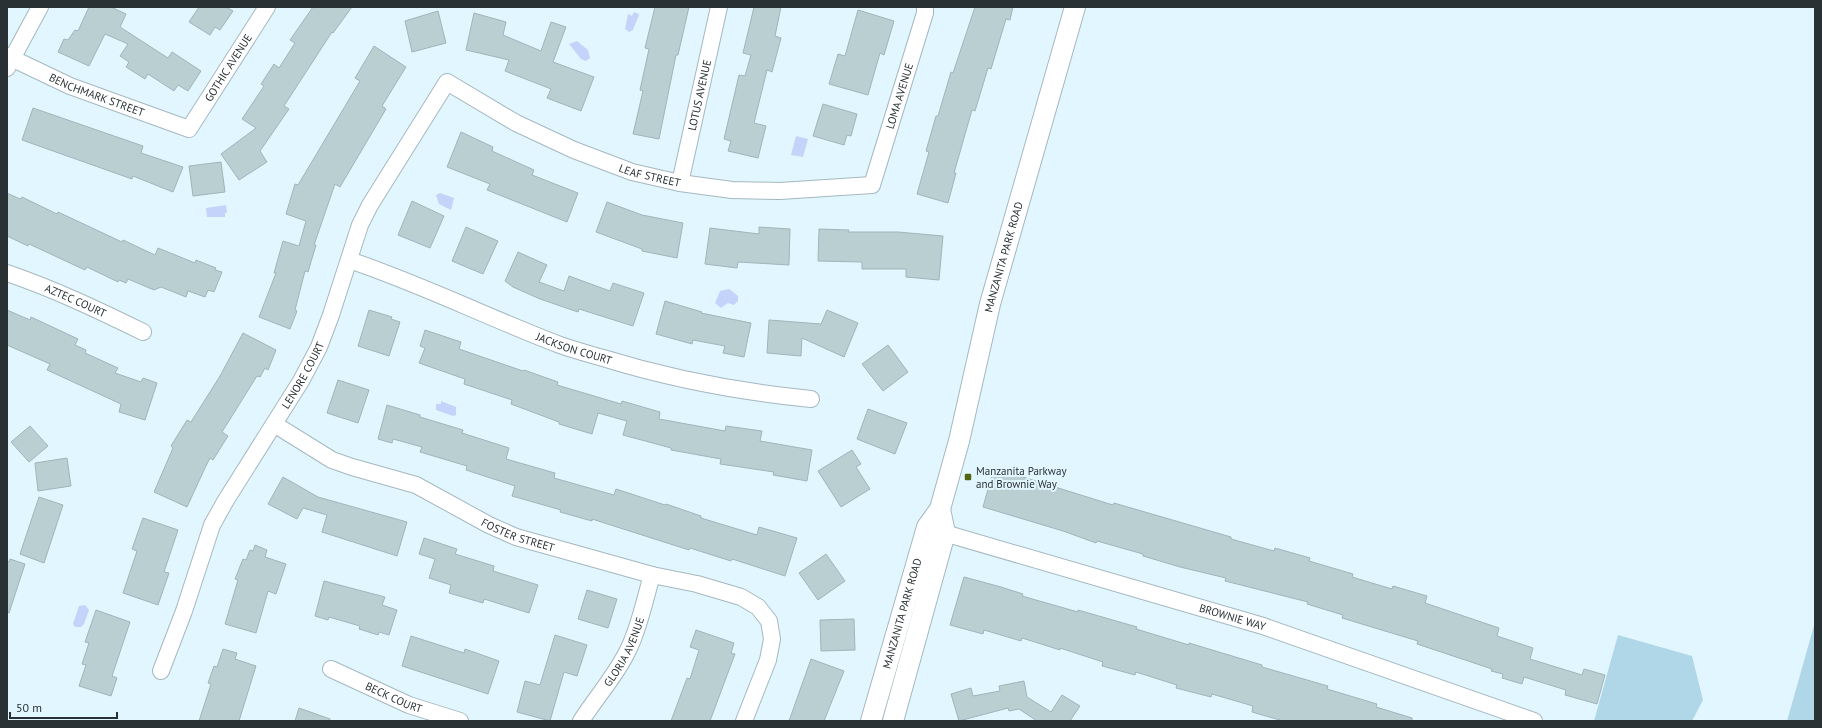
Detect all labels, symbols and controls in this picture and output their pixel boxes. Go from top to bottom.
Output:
street label: GOTHIC AVENUE [201,31,255,104]
street label: LOTUS AVENUE [685,58,714,132]
street label: LOMA AVENUE [883,61,916,131]
street label: BENCHMARK STREET [47,70,146,119]
street label: LEAF STREET [617,161,682,190]
street label: MANZANITA PARK ROAD [981,200,1026,314]
street label: AZTEC COURT [43,281,109,320]
street label: JACKSON COURT [533,329,614,367]
street label: LENORE COURT [278,340,327,411]
place label: Manzanita Parkway and Brownie Way [976,464,1067,491]
marker: Manzanita Parkway and Brownie Way [963,472,973,482]
street label: FOSTER STREET [479,515,556,554]
street label: MANZANITA PARK ROAD [879,556,925,670]
street label: BROWNIE WAY [1198,601,1268,634]
street label: GLORIA AVENUE [601,615,647,689]
street label: BECK COURT [363,679,424,716]
scale bar [10,694,117,720]
text: 50 m [16,700,42,715]

